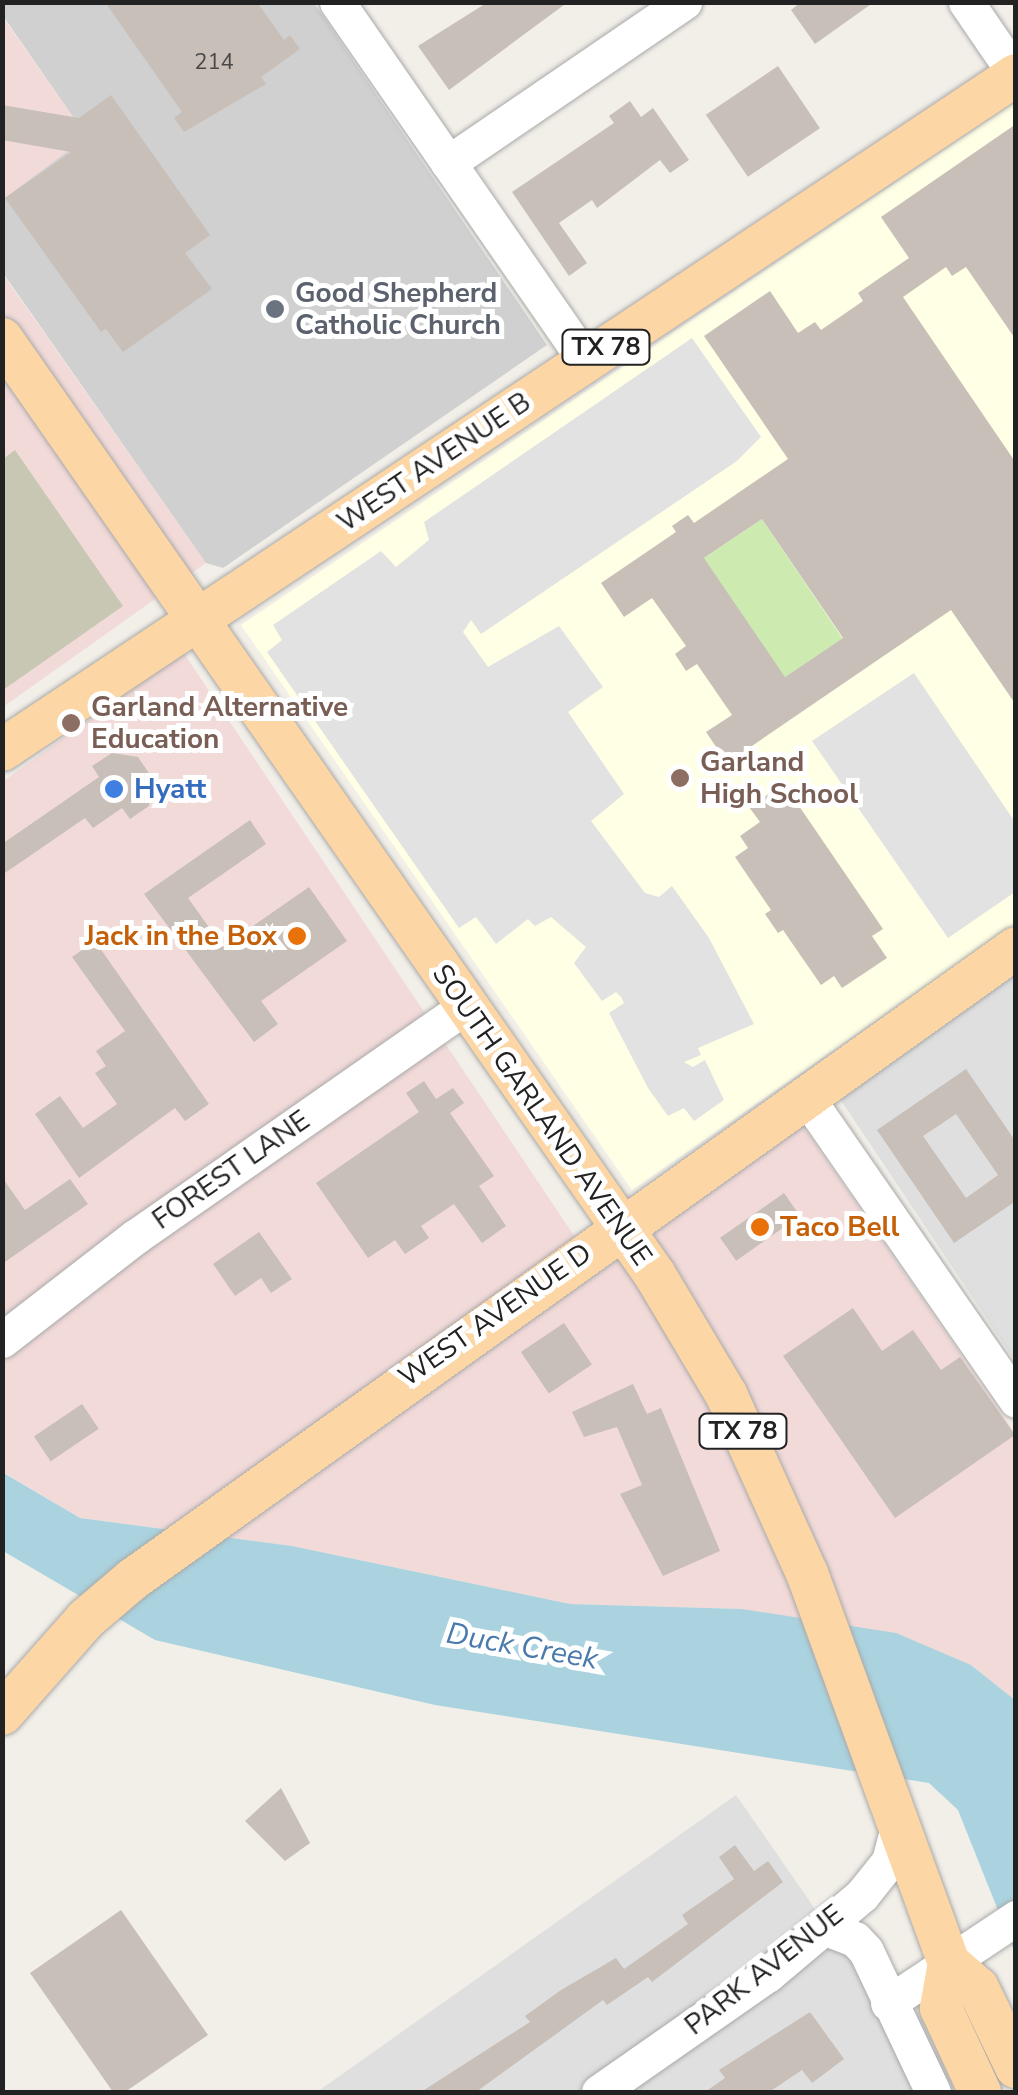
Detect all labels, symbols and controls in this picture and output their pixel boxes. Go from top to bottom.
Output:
house number: 214 [194,50,234,76]
place label: Good Shepherd Catholic Church [295,276,501,342]
marker: Good Shepherd Catholic Church [264,298,286,320]
road number: TX 78 [561,327,651,367]
street label: WEST AVENUE B [331,385,537,539]
place label: Garland Alternative Education [91,690,348,756]
marker: Garland Alternative Education [60,712,82,734]
place label: Garland High School [700,745,858,811]
marker: Garland High School [669,767,691,789]
place label: Hyatt [134,772,206,806]
marker: Hyatt [103,778,125,800]
place label: Jack in the Box [85,919,277,953]
marker: Jack in the Box [286,925,308,947]
street label: SOUTH GARLAND AVENUE [425,958,659,1272]
street label: FOREST LANE [146,1103,316,1237]
place label: Taco Bell [780,1210,899,1244]
marker: Taco Bell [749,1216,771,1238]
street label: WEST AVENUE D [392,1236,598,1394]
road number: TX 78 [698,1411,788,1451]
water label: Duck Creek [443,1616,601,1678]
street label: PARK AVENUE [678,1898,850,2042]

